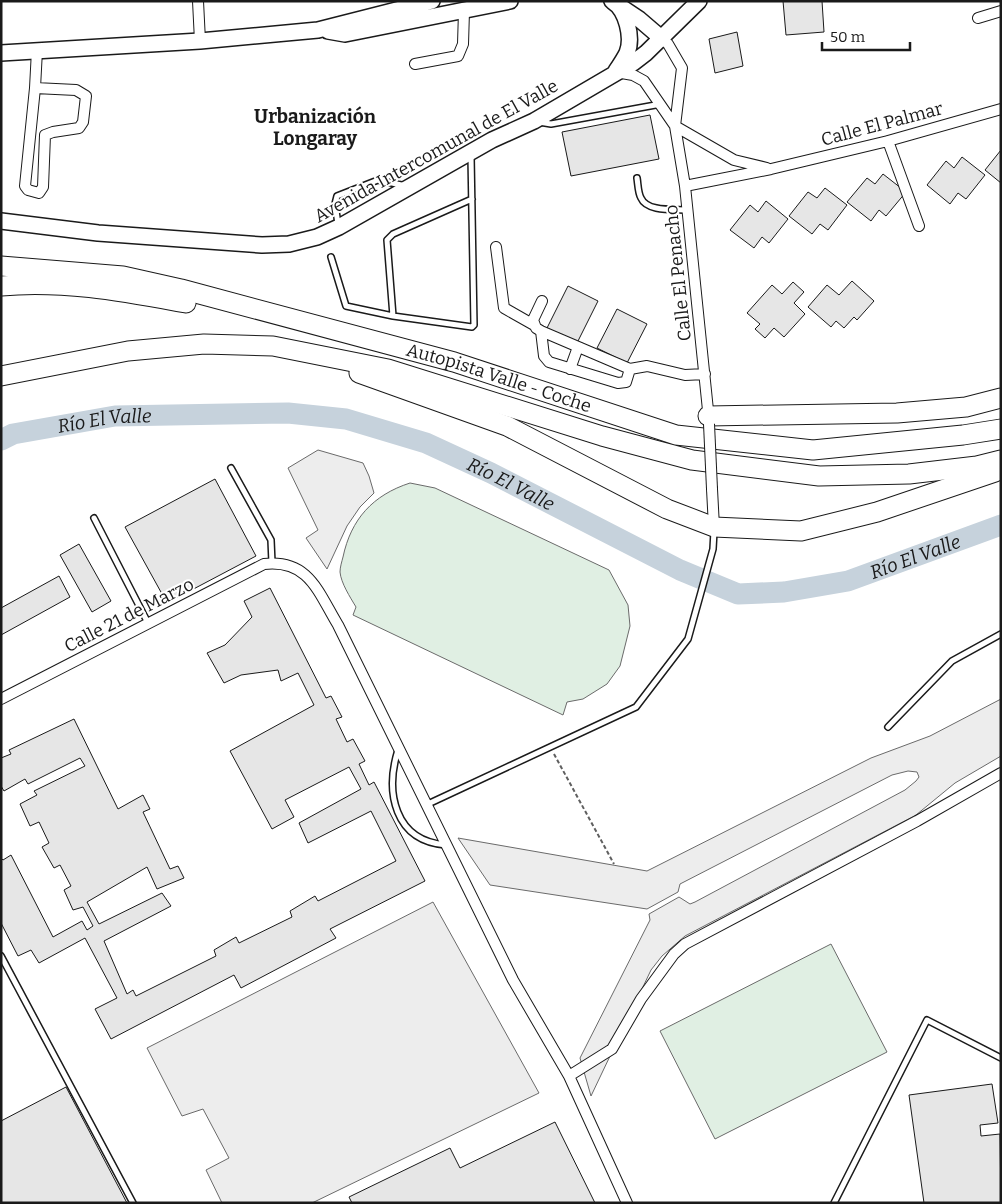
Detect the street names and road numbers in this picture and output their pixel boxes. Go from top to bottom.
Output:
street label: Avenida Intercomunal de El Valle [310,75,562,227]
street label: Calle El Palmar [819,97,945,151]
street label: Calle El Penacho [660,204,696,342]
street label: Autopista Valle - Coche [404,339,594,417]
street label: Calle 21 de Marzo [61,573,197,657]

